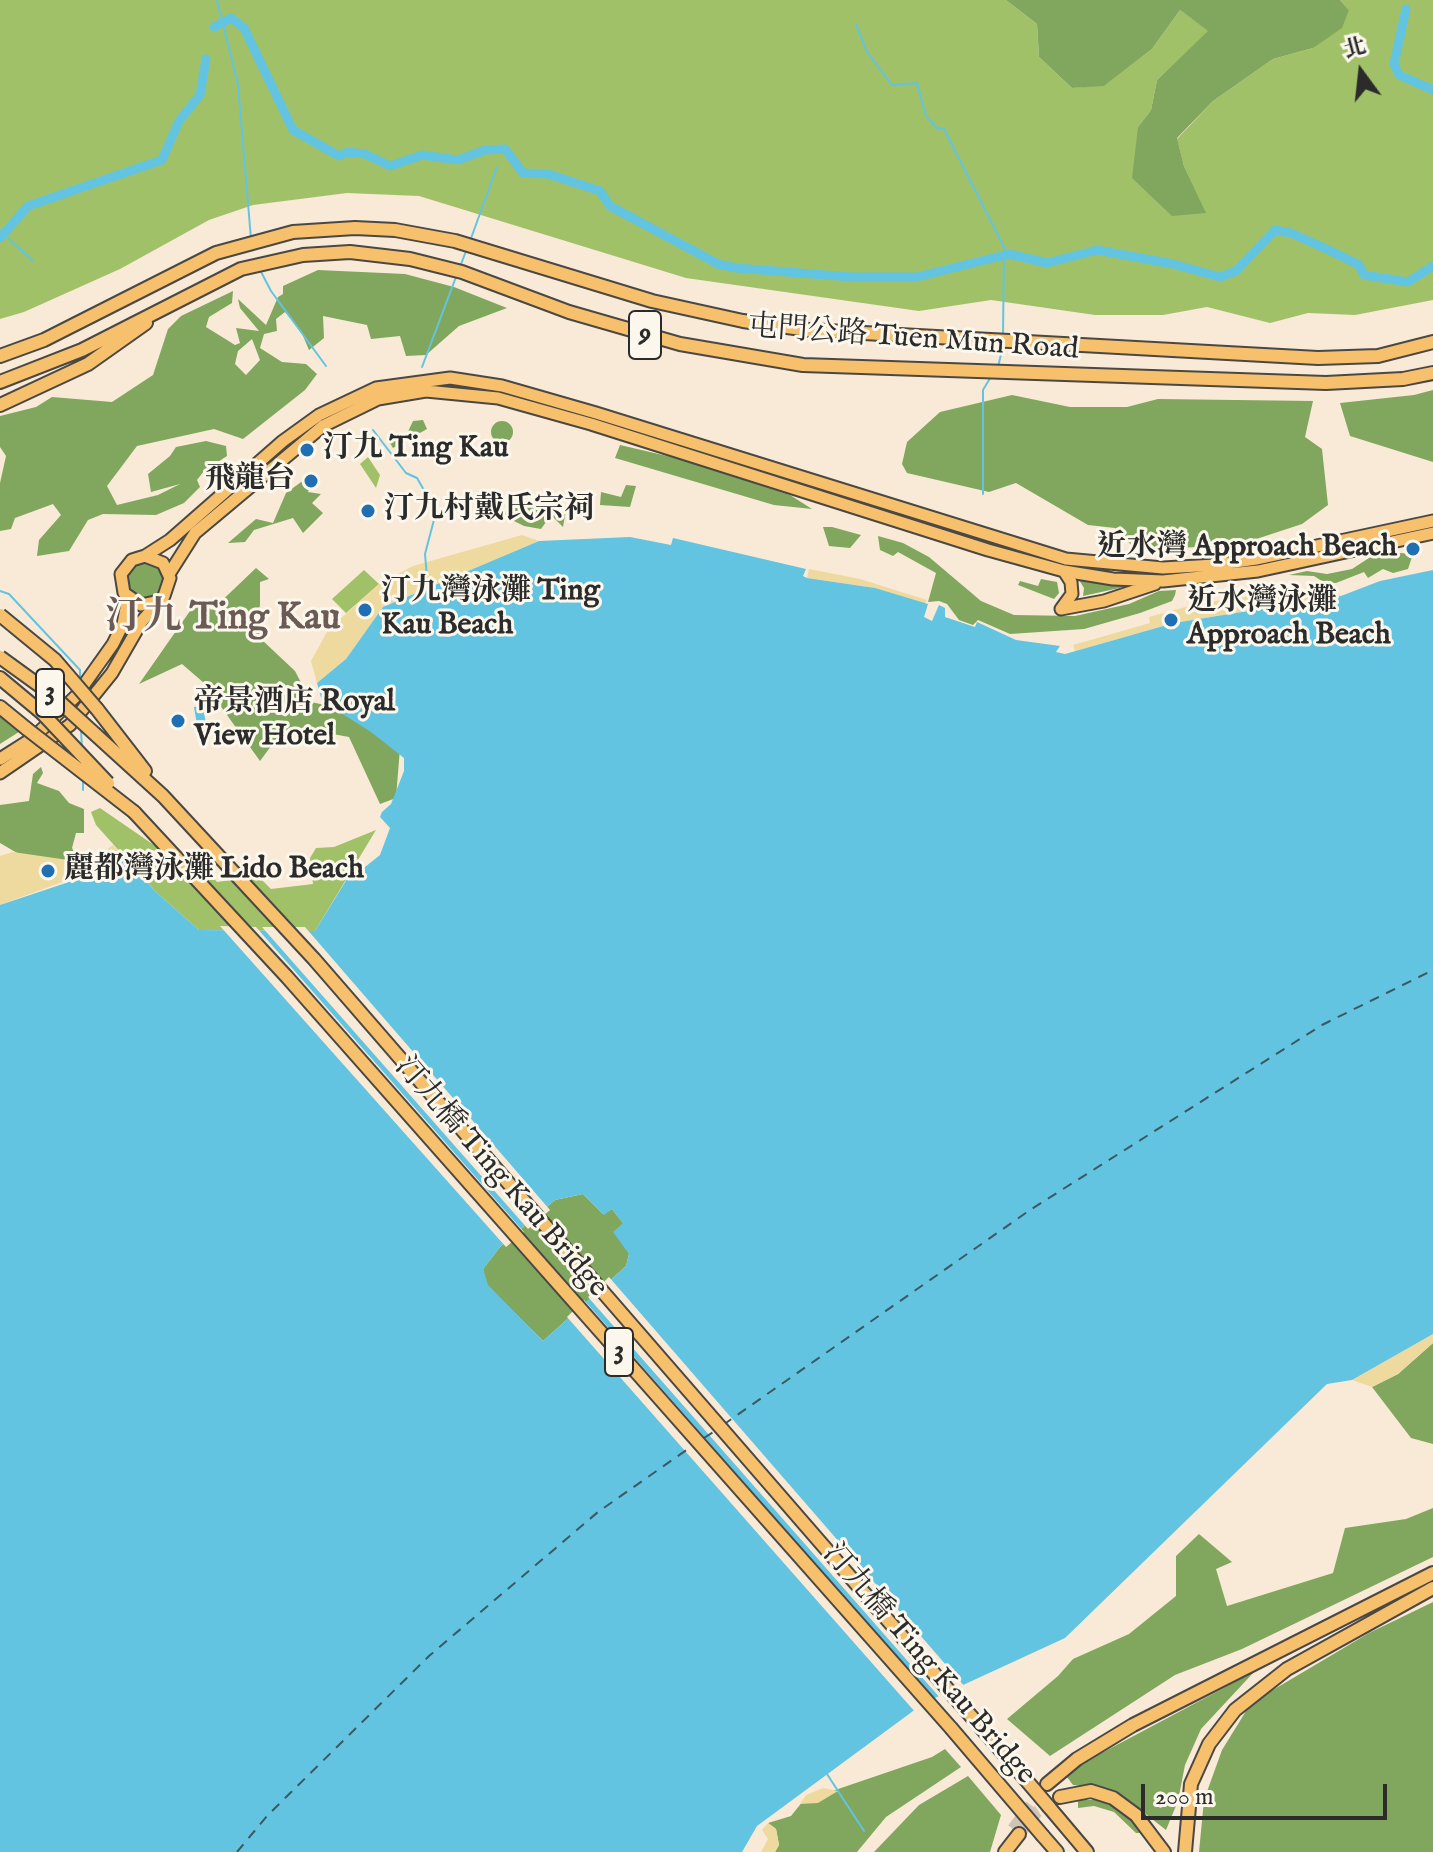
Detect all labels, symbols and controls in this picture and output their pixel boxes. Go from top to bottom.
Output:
north arrow [1321,32,1401,112]
text: 北 [1341,32,1369,65]
street label: 屯門公路 Tuen Mun Road [746,310,1080,370]
road number: 9 [629,311,661,359]
place label: 汀九 Ting Kau [323,432,508,468]
marker: 汀九 Ting Kau [298,441,316,459]
place label: 飛龍台 [205,463,295,499]
marker: 飛龍台 [302,472,320,490]
place label: 汀九村戴氏宗祠 [384,493,594,529]
marker: 汀九村戴氏宗祠 [359,502,377,520]
place label: 近水灣 Approach Beach [1097,531,1397,567]
marker: 近水灣 Approach Beach [1404,540,1422,558]
place label: 汀九灣泳灘 Ting Kau Beach [381,575,600,646]
place label: 近水灣泳灘 Approach Beach [1187,585,1391,656]
district label: 汀九 Ting Kau [106,597,340,643]
marker: 汀九灣泳灘 Ting Kau Beach [356,601,374,619]
marker: 近水灣泳灘 Approach Beach [1162,611,1180,629]
road number: 3 [36,669,64,717]
place label: 帝景酒店 Royal View Hotel [194,686,395,756]
marker: 帝景酒店 Royal View Hotel [169,712,187,730]
place label: 麗都灣泳灘 Lido Beach [64,853,364,889]
marker: 麗都灣泳灘 Lido Beach [39,862,57,880]
street label: 汀九橋 Ting Kau Bridge [386,1050,614,1306]
road number: 3 [605,1328,633,1376]
street label: 汀九橋 Ting Kau Bridge [814,1537,1042,1793]
scale bar [1145,1768,1391,1818]
text: 200 m [1155,1782,1214,1813]

